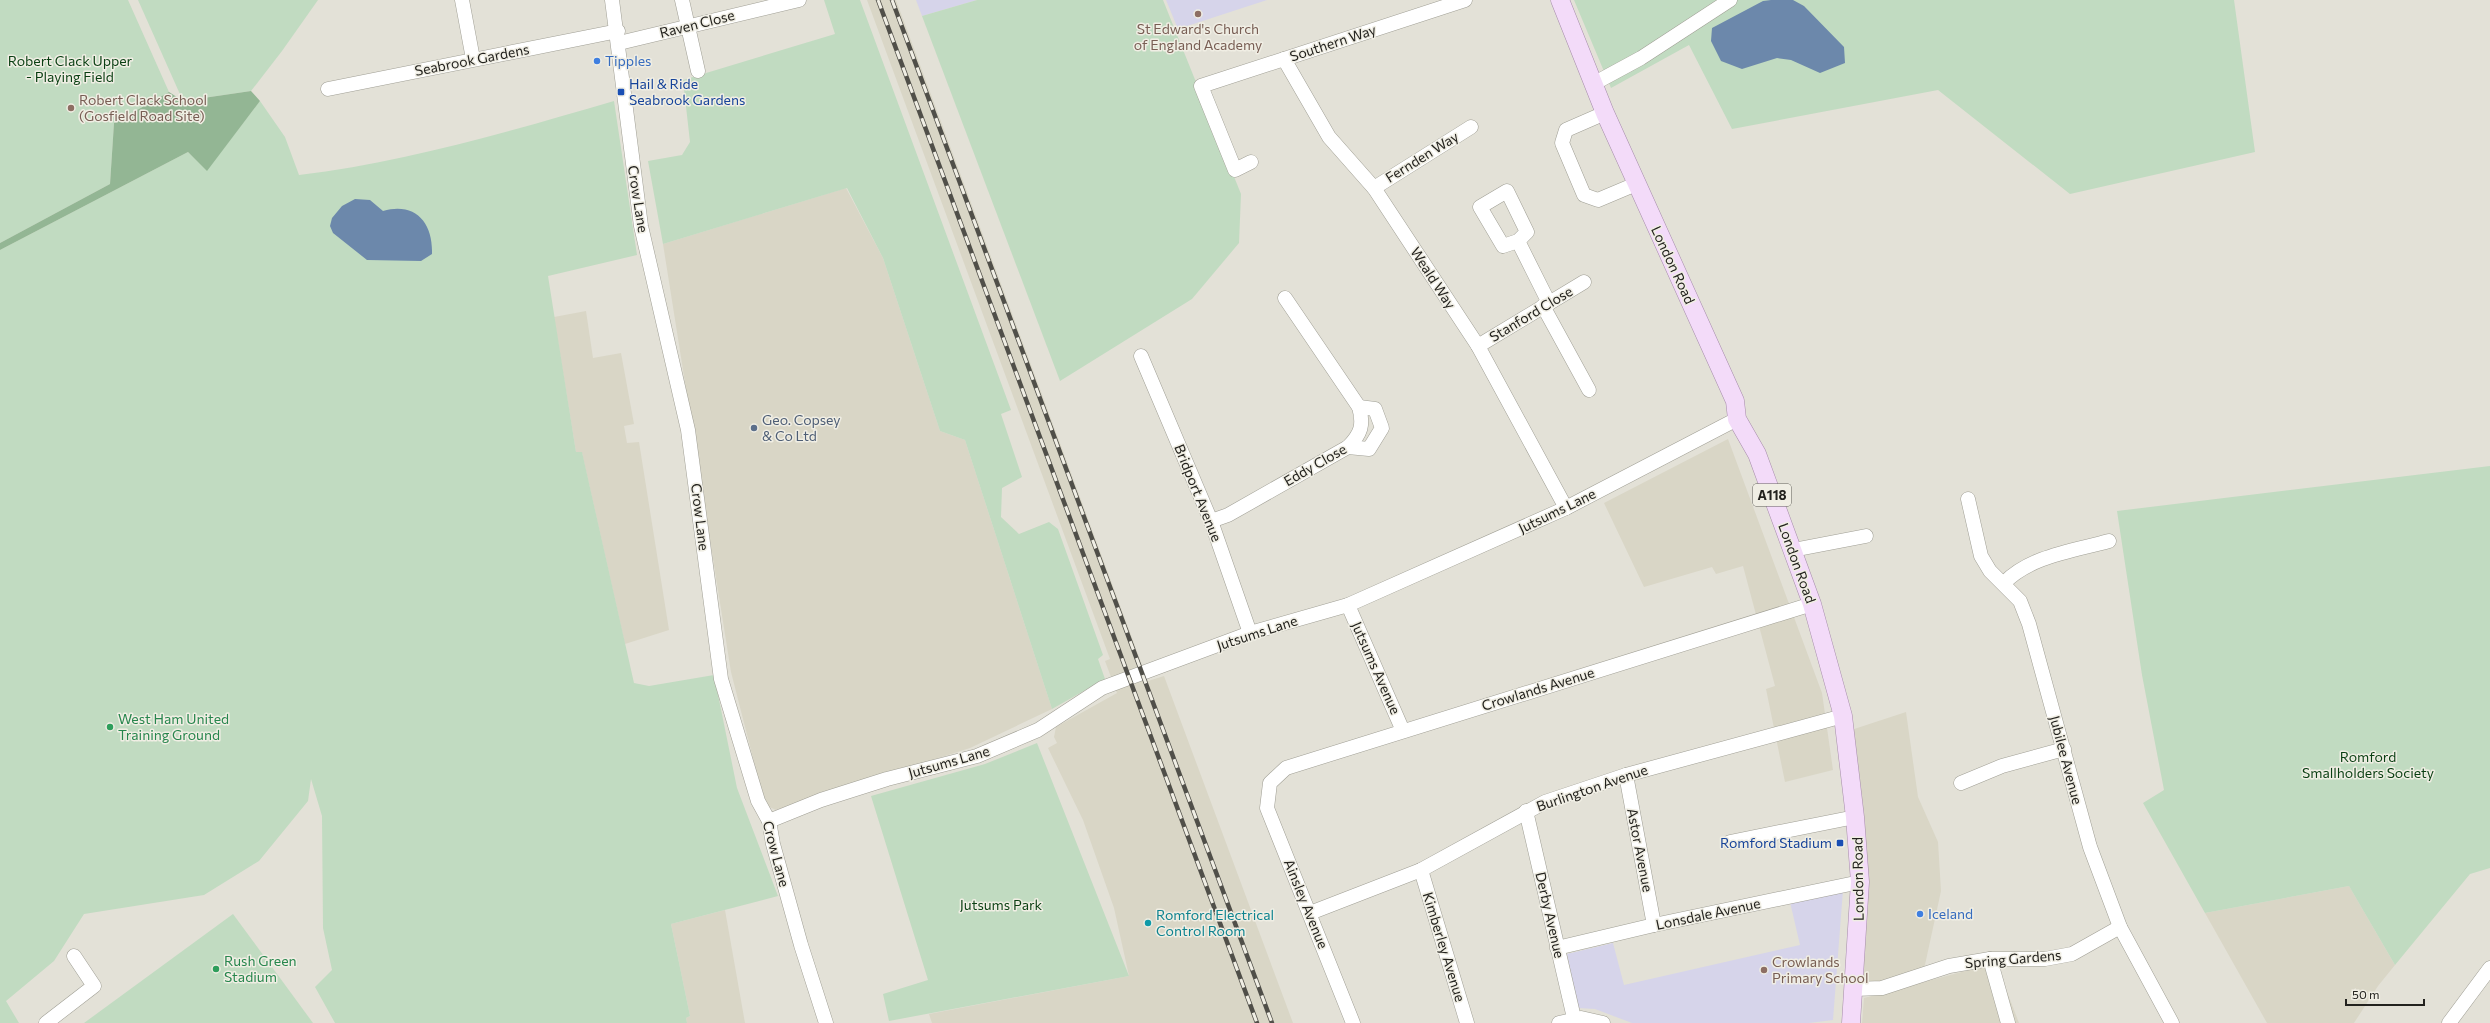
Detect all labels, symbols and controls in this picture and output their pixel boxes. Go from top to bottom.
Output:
street label: Raven Close [658,6,736,41]
marker: St Edward's Church of England Academy [1193,9,1203,19]
place label: St Edward's Church of England Academy [1134,20,1262,53]
street label: Southern Way [1288,21,1378,64]
street label: Seabrook Gardens [413,40,531,79]
park label: Robert Clack Upper - Playing Field [8,52,133,85]
place label: Tipples [605,52,651,69]
marker: Tipples [592,56,602,66]
place label: Hail & Ride Seabrook Gardens [629,75,745,108]
marker: Hail & Ride Seabrook Gardens [616,87,626,97]
place label: Robert Clack School (Gosfield Road Site) [79,91,207,124]
marker: Robert Clack School (Gosfield Road Site) [66,103,76,113]
street label: Fernden Way [1382,127,1461,186]
street label: Crow Lane [625,164,652,234]
street label: London Road [1648,223,1699,307]
street label: Weald Way [1407,244,1460,312]
street label: Stanford Close [1486,282,1575,345]
place label: Geo. Copsey & Co Ltd [762,411,841,444]
marker: Geo. Copsey & Co Ltd [749,423,759,433]
street label: Eddy Close [1280,440,1349,489]
street label: Bridport Avenue [1171,442,1226,544]
street label: Crow Lane [688,482,713,552]
road number: A118 [1753,484,1791,506]
street label: Jutsums Lane [1515,485,1598,537]
street label: London Road [1775,520,1820,605]
street label: Jutsums Lane [1214,611,1299,654]
street label: Jutsums Avenue [1348,619,1405,717]
street label: Crowlands Avenue [1479,663,1596,714]
place label: West Ham United Training Ground [118,710,229,743]
street label: Jubilee Avenue [2046,714,2087,806]
marker: West Ham United Training Ground [105,722,115,732]
street label: Jutsums Lane [906,742,992,781]
park label: Romford Smallholders Society [2302,748,2434,781]
street label: Burlington Avenue [1534,761,1650,815]
street label: Astor Avenue [1624,807,1657,893]
street label: Crow Lane [760,819,793,889]
place label: Romford Stadium [1720,834,1832,851]
street label: London Road [1848,837,1867,921]
marker: Romford Stadium [1835,838,1845,848]
street label: Ainsley Avenue [1281,857,1332,951]
street label: Derby Avenue [1532,870,1569,960]
street label: Kimberley Avenue [1420,890,1469,1004]
street label: Lonsdale Avenue [1654,894,1762,933]
park label: Jutsums Park [960,896,1043,913]
place label: Iceland [1928,905,1973,922]
place label: Romford Electrical Control Room [1156,906,1274,939]
marker: Iceland [1915,909,1925,919]
marker: Romford Electrical Control Room [1143,918,1153,928]
street label: Spring Gardens [1964,946,2062,971]
place label: Rush Green Stadium [224,952,297,985]
place label: Crowlands Primary School [1772,953,1868,986]
marker: Rush Green Stadium [211,964,221,974]
marker: Crowlands Primary School [1759,965,1769,975]
scale bar [2346,981,2424,1007]
text: 50 m [2352,987,2380,1001]

